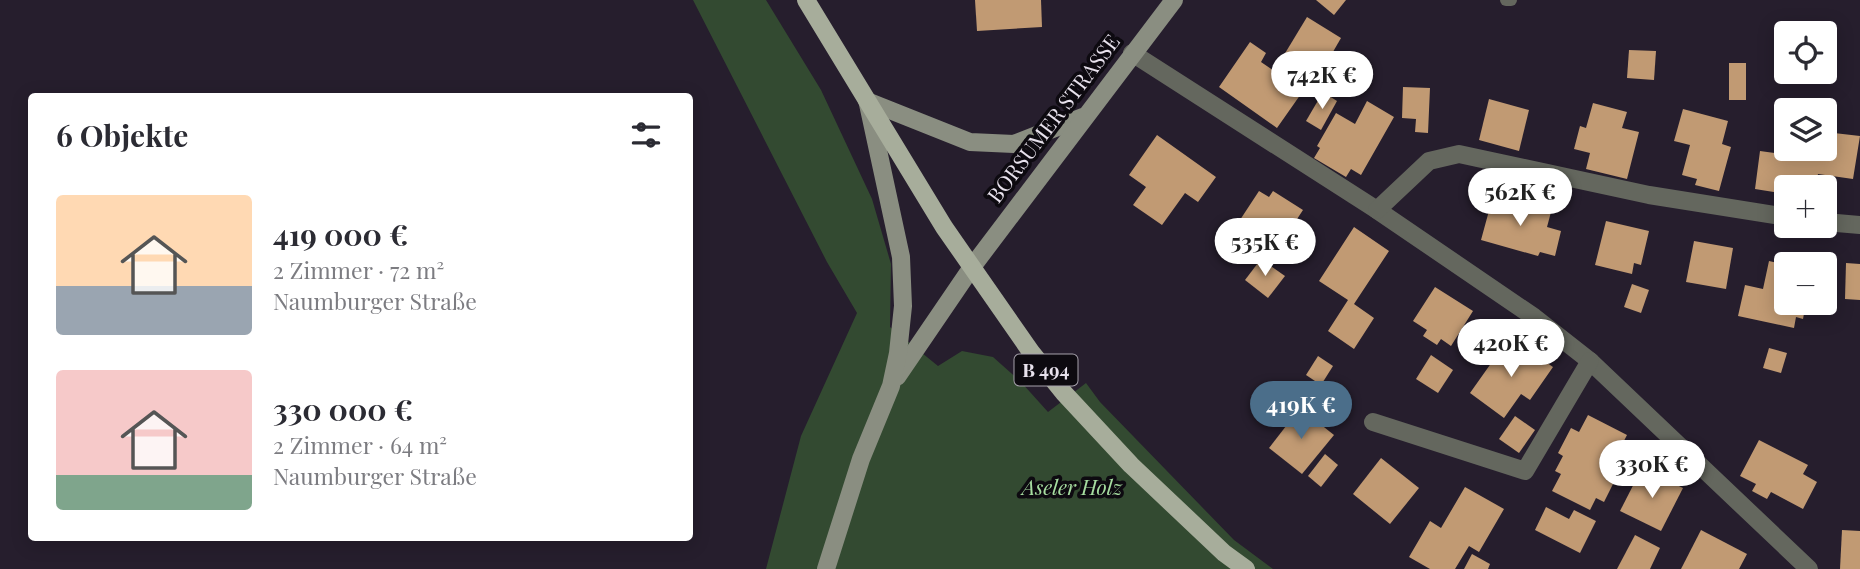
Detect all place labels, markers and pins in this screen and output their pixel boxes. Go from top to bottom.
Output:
pin: 742K € [1265,52,1379,111]
pin: 562K € [1463,168,1577,228]
pin: 535K € [1208,218,1322,278]
pin: 420K € [1454,320,1568,379]
pin: 419K € [1244,382,1358,441]
pin: 330K € [1595,440,1709,500]

